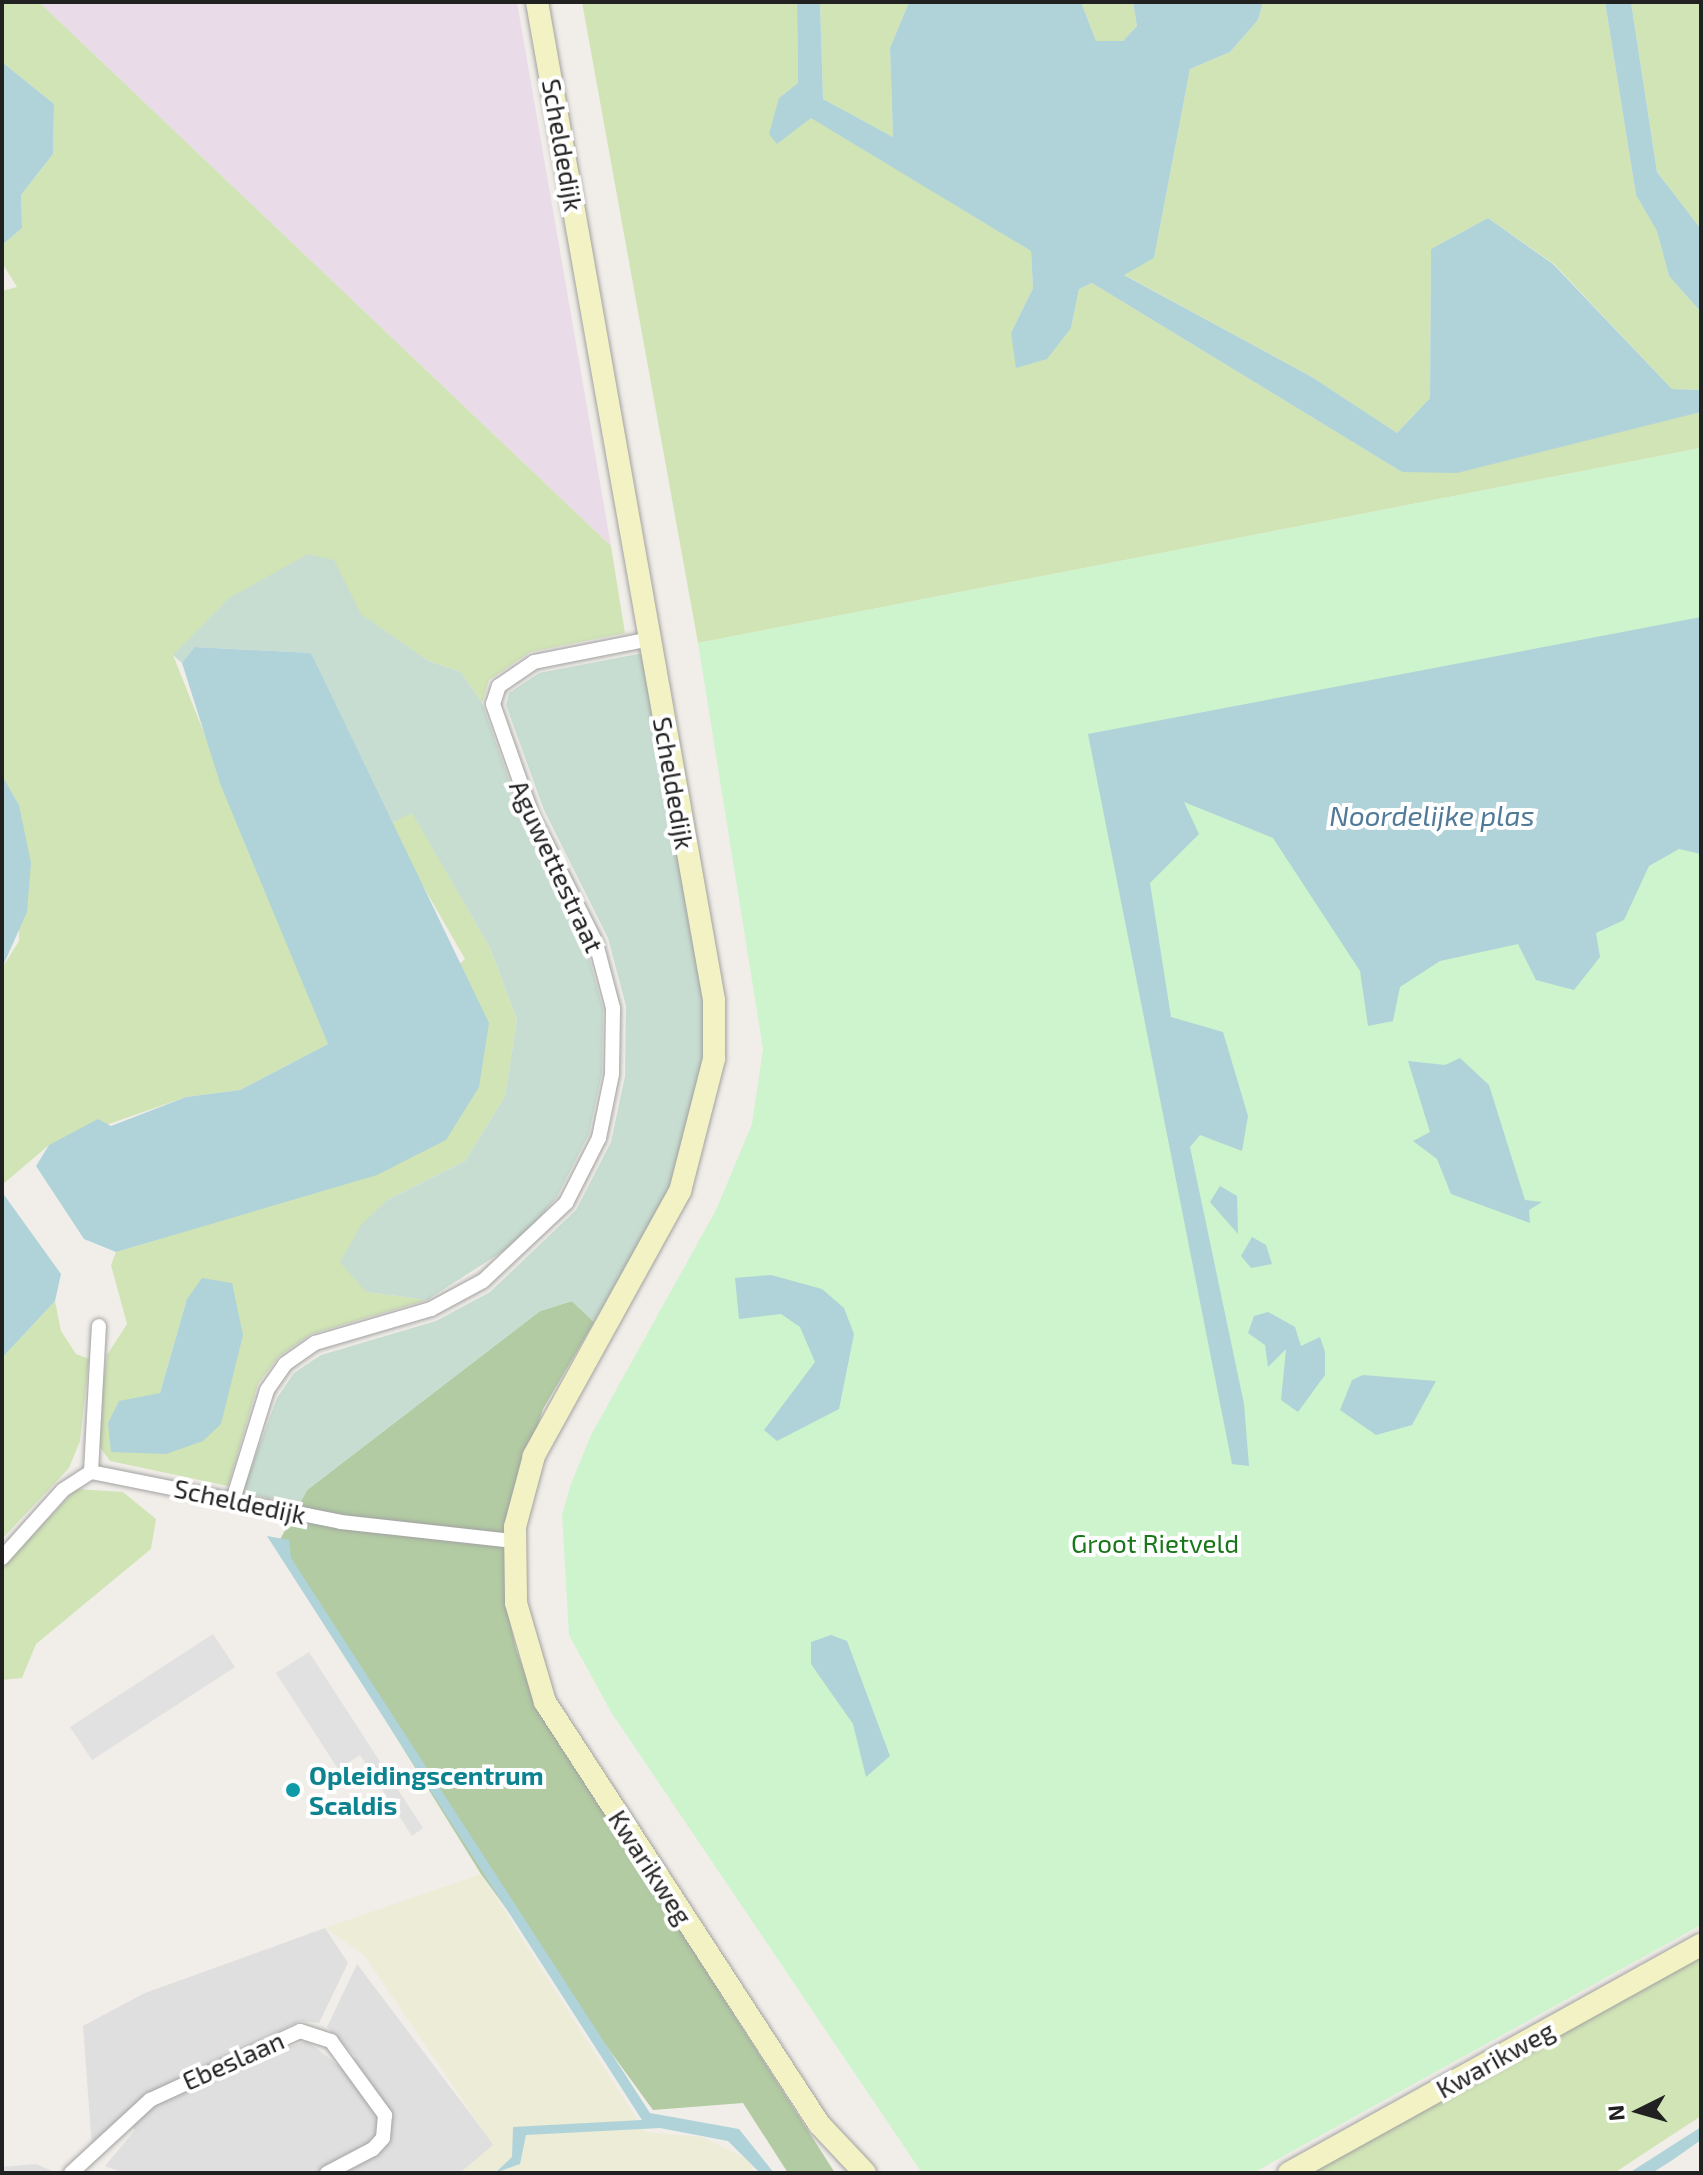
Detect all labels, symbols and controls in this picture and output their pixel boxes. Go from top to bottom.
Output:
street label: Scheldedijk [536,76,590,214]
street label: Scheldedijk [647,714,701,852]
street label: Aguwettestraat [503,775,611,957]
water label: Noordelijke plas [1329,798,1535,832]
street label: Scheldedijk [171,1472,309,1530]
park label: Groot Rietveld [1071,1527,1239,1559]
place label: Opleidingscentrum Scaldis [309,1759,544,1820]
marker: Opleidingscentrum Scaldis [284,1781,302,1799]
street label: Kwarikweg [602,1804,700,1930]
street label: Kwarikweg [1430,2014,1560,2104]
street label: Ebeslaan [177,2024,289,2096]
north arrow [1599,2071,1679,2151]
text: N [1601,2104,1629,2122]

